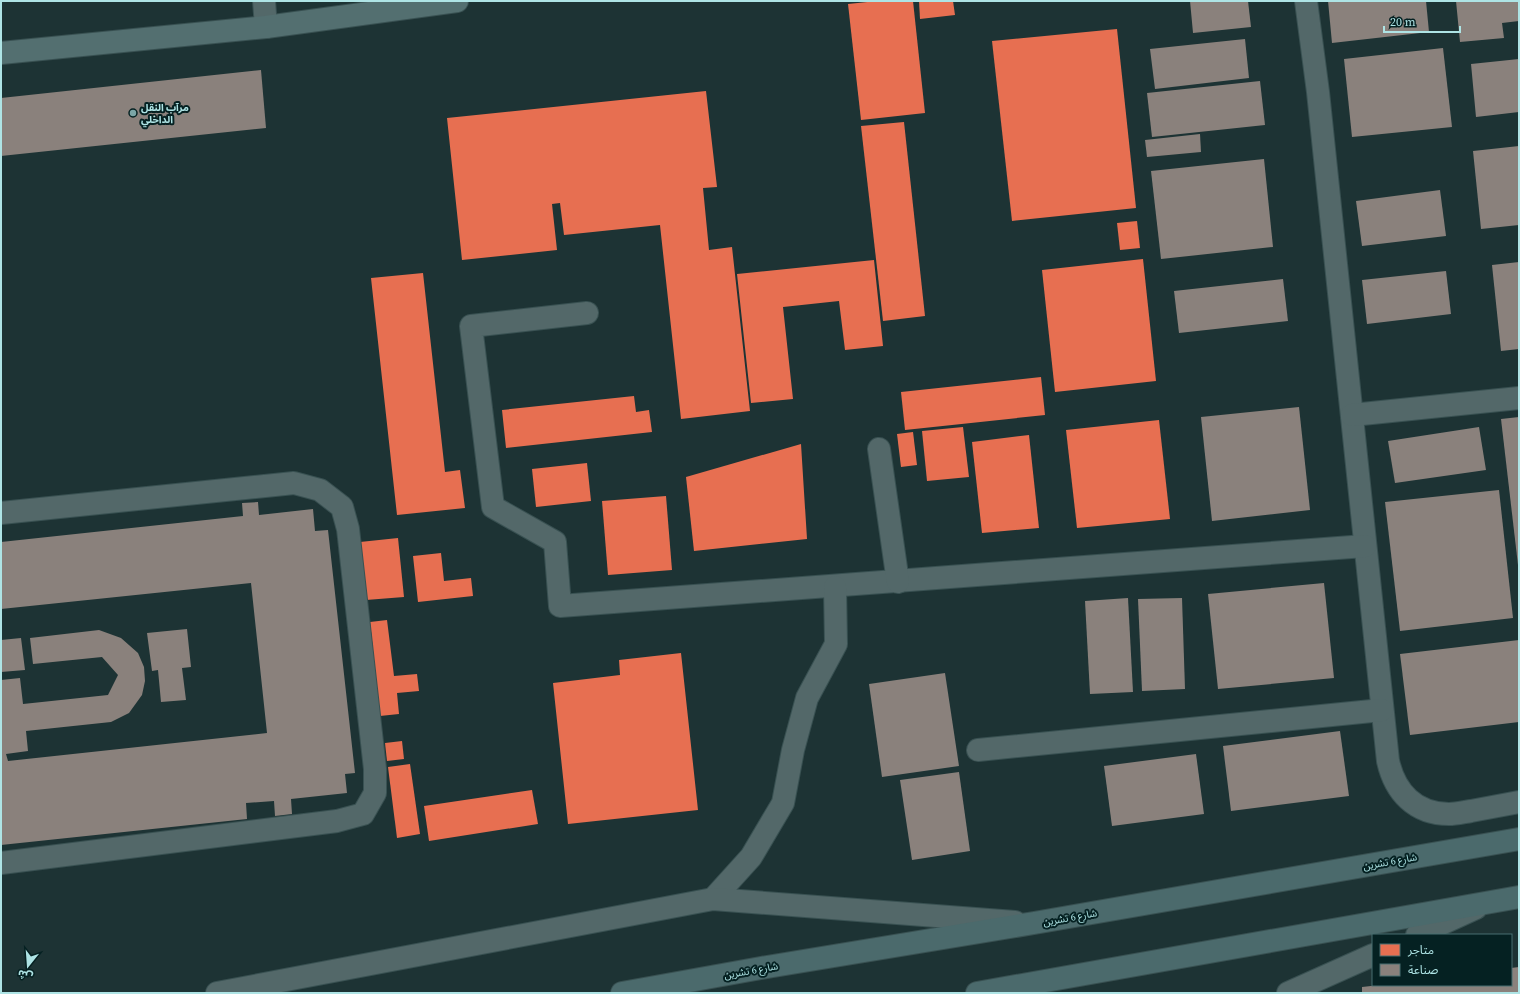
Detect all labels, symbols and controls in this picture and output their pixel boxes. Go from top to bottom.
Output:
scale bar [1384,8,1460,34]
text: 20 m [1390,14,1416,30]
place label: مرآب النقل الداخلي [141,101,189,128]
marker: مرآب النقل الداخلي [128,108,138,118]
street label: شارع 6 تشرين [1362,850,1418,874]
street label: شارع 6 تشرين [1042,906,1098,930]
legend [1372,934,1512,986]
text: متاجر [1407,942,1434,958]
north arrow [8,946,48,986]
street label: شارع 6 تشرين [723,959,779,983]
text: صناعة [1408,962,1438,978]
text: ش [16,966,35,984]

